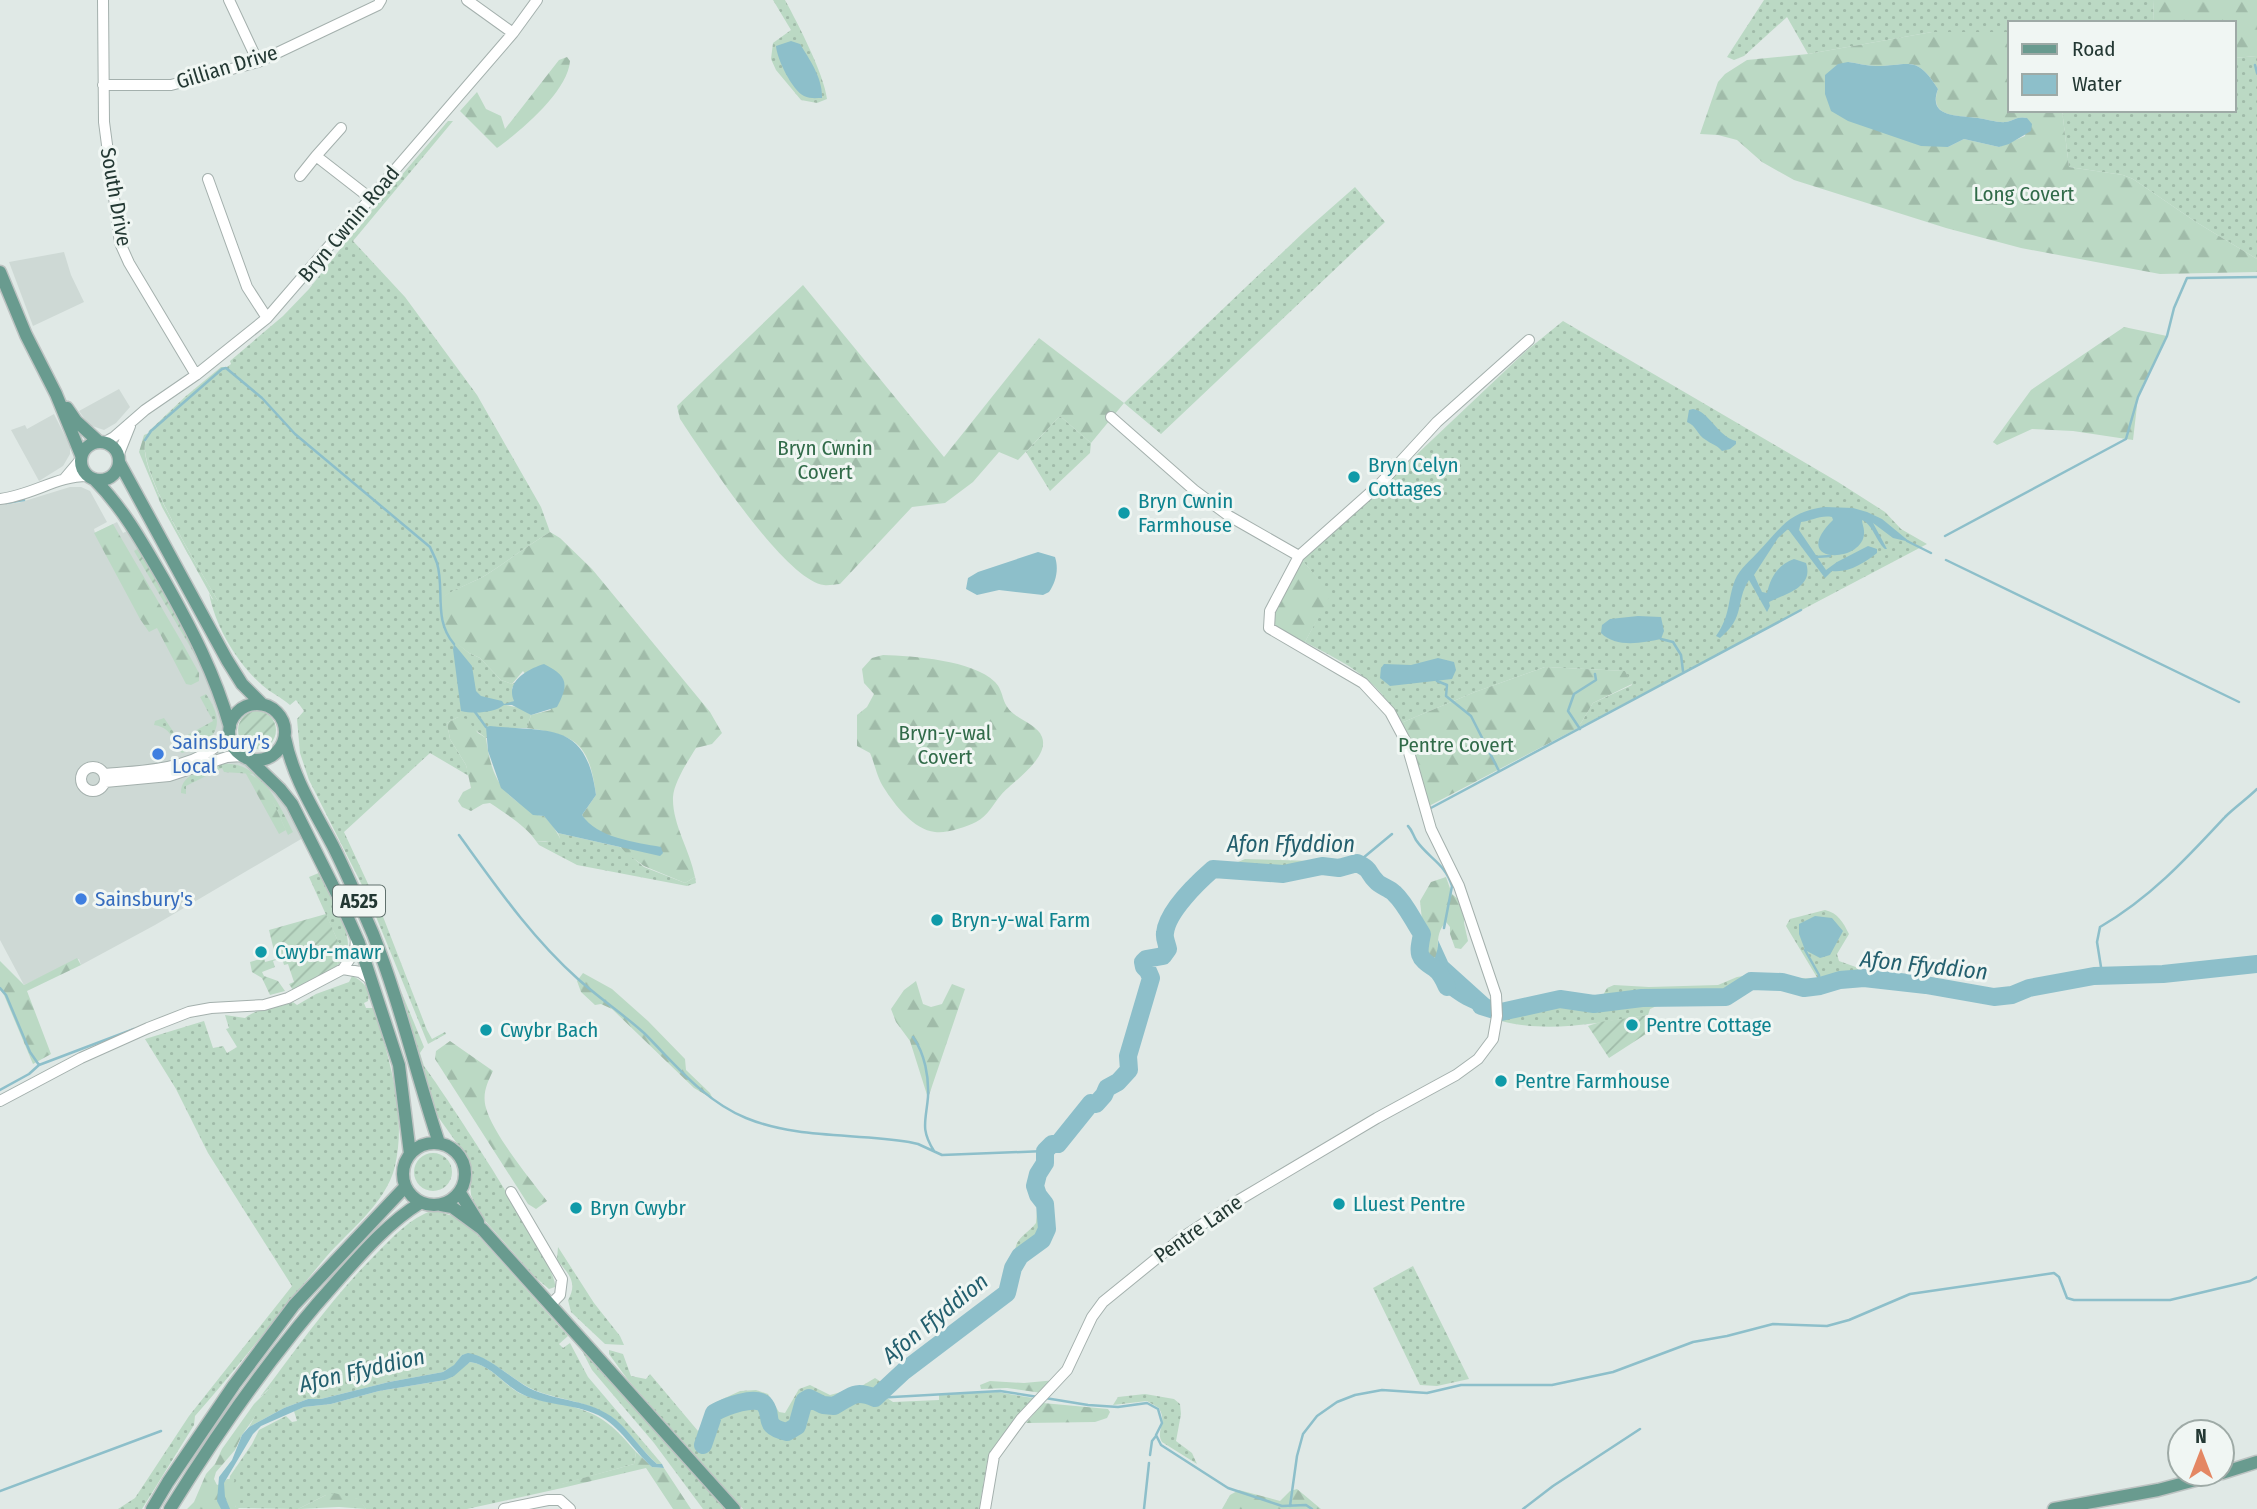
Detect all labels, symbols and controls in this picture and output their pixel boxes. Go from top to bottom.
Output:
legend [2008,21,2236,112]
text: Road [2072,36,2116,62]
street label: Gillian Drive [173,39,281,95]
text: Water [2072,71,2122,97]
street label: South Drive [95,146,137,248]
street label: Bryn Cwnin Road [293,161,405,287]
park label: Long Covert [1974,181,2075,207]
park label: Bryn Cwnin Covert [777,435,873,485]
place label: Bryn Celyn Cottages [1368,452,1459,502]
marker: Bryn Celyn Cottages [1346,469,1362,485]
place label: Bryn Cwnin Farmhouse [1138,488,1233,538]
marker: Bryn Cwnin Farmhouse [1116,505,1132,521]
park label: Bryn-y-wal Covert [899,720,992,770]
place label: Sainsbury's Local [172,729,270,779]
park label: Pentre Covert [1398,732,1514,758]
marker: Sainsbury's Local [150,746,166,762]
water label: Afon Ffyddion [1226,830,1355,858]
place label: Sainsbury's [95,886,193,912]
road number: A525 [333,886,385,917]
marker: Sainsbury's [73,891,89,907]
place label: Bryn-y-wal Farm [951,907,1090,933]
marker: Bryn-y-wal Farm [929,912,945,928]
place label: Cwybr-mawr [275,939,382,965]
marker: Cwybr-mawr [253,944,269,960]
water label: Afon Ffyddion [1858,944,1989,986]
place label: Pentre Cottage [1646,1012,1772,1038]
place label: Cwybr Bach [500,1017,598,1043]
marker: Pentre Cottage [1624,1017,1640,1033]
marker: Cwybr Bach [478,1022,494,1038]
place label: Pentre Farmhouse [1515,1068,1670,1094]
marker: Pentre Farmhouse [1493,1073,1509,1089]
street label: Pentre Lane [1149,1189,1247,1269]
place label: Lluest Pentre [1353,1191,1466,1217]
place label: Bryn Cwybr [590,1195,687,1221]
marker: Lluest Pentre [1331,1196,1347,1212]
marker: Bryn Cwybr [568,1200,584,1216]
water label: Afon Ffyddion [876,1267,994,1370]
water label: Afon Ffyddion [295,1342,428,1398]
north arrow [2166,1418,2236,1488]
text: N [2195,1425,2207,1448]

